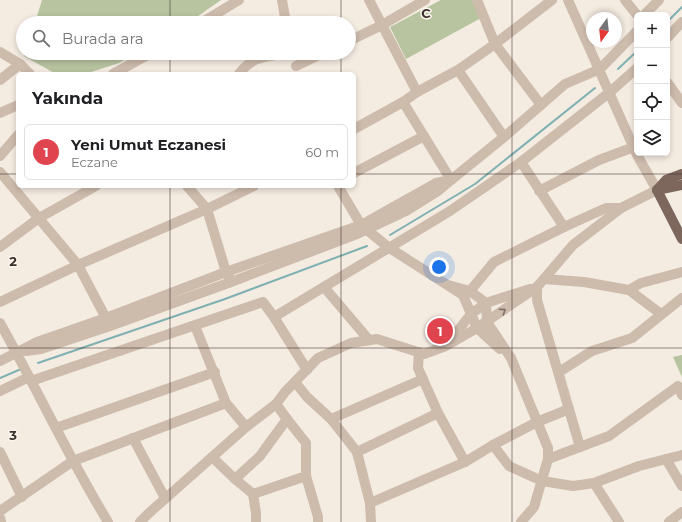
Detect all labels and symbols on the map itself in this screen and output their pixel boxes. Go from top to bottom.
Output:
text: C [421,5,431,21]
north arrow [586,12,622,48]
text: 2 [9,253,17,269]
your location [429,257,449,277]
one-way arrow [498,309,505,316]
pin: 1 [427,316,453,346]
text: 3 [8,427,17,443]

